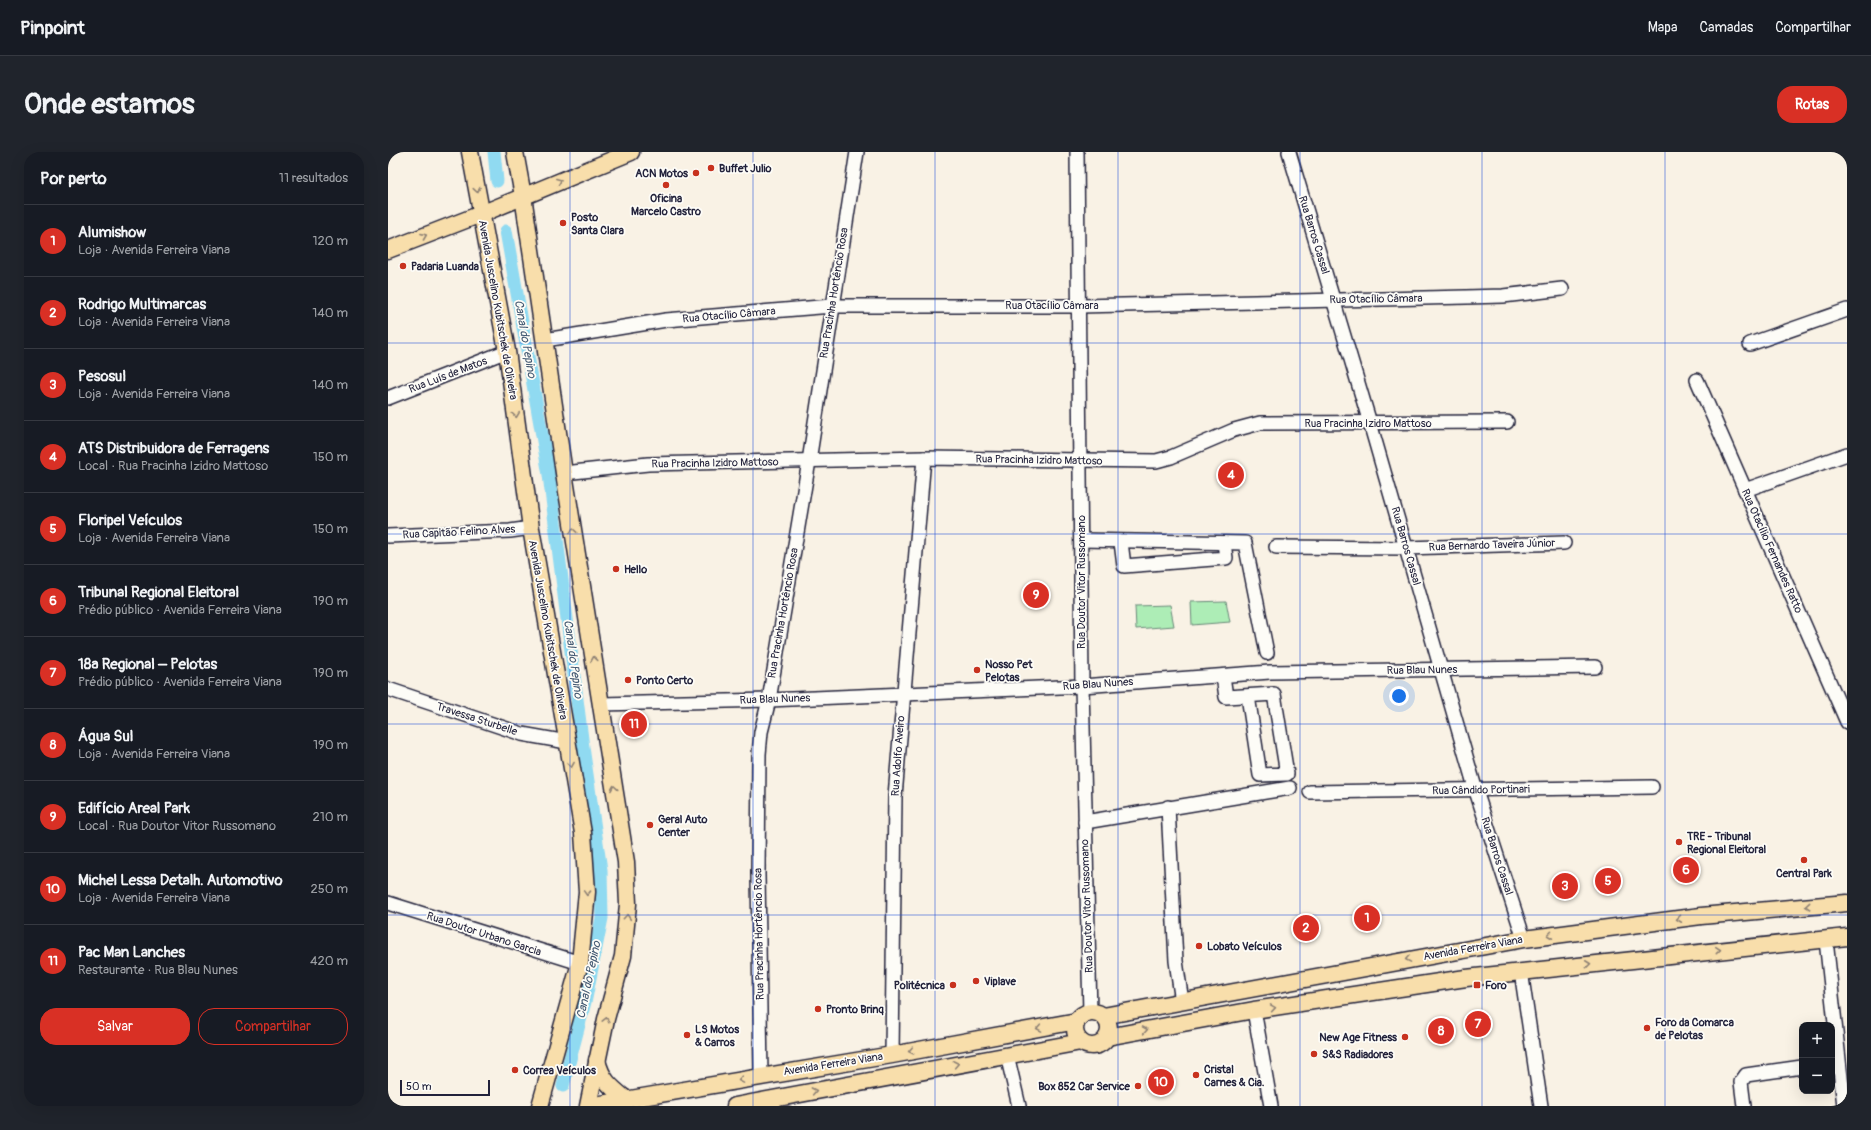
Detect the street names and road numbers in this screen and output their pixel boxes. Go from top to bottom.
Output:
street label: Rua Barros Cassal [1296,194,1332,276]
street label: Avenida Juscelino Kubitschek de Oliveira [476,219,520,401]
street label: Rua Pracinha Hortêncio Rosa [817,227,851,359]
street label: Rua Otacílio Câmara [1329,292,1423,306]
street label: Rua Otacílio Câmara [1005,299,1099,312]
street label: Rua Otacílio Câmara [682,304,776,326]
street label: Rua Luís de Matos [407,354,489,396]
street label: Rua Pracinha Izidro Mattoso [1304,417,1432,430]
street label: Rua Pracinha Izidro Mattoso [975,452,1103,468]
street label: Rua Pracinha Izidro Mattoso [651,455,779,471]
street label: Rua Otacílio Fernandes Ratto [1739,487,1805,615]
street label: Rua Barros Cassal [1389,505,1423,587]
street label: Rua Doutor Vitor Russomano [1075,515,1088,649]
street label: Rua Capitão Felino Alves [402,523,516,541]
street label: Rua Bernardo Taveira Júnior [1428,536,1556,554]
street label: Avenida Juscelino Kubitschek de Oliveira [526,539,570,721]
street label: Rua Pracinha Hortêncio Rosa [765,547,801,679]
street label: Rua Blau Nunes [1387,663,1457,677]
street label: Rua Blau Nunes [1062,675,1134,693]
street label: Rua Blau Nunes [739,691,811,707]
street label: Travessa Sturbelle [435,700,520,738]
street label: Rua Adolfo Aveiro [889,715,907,797]
street label: Rua Cândido Portinari [1432,783,1530,797]
street label: Rua Barros Cassal [1478,815,1516,897]
street label: Rua Doutor Vitor Russomano [1078,839,1096,973]
street label: Rua Pracinha Hortêncio Rosa [751,868,767,1000]
street label: Rua Doutor Urbano Garcia [425,909,543,959]
street label: Avenida Ferreira Viana [1422,933,1524,963]
street label: Avenida Ferreira Viana [782,1050,884,1078]

